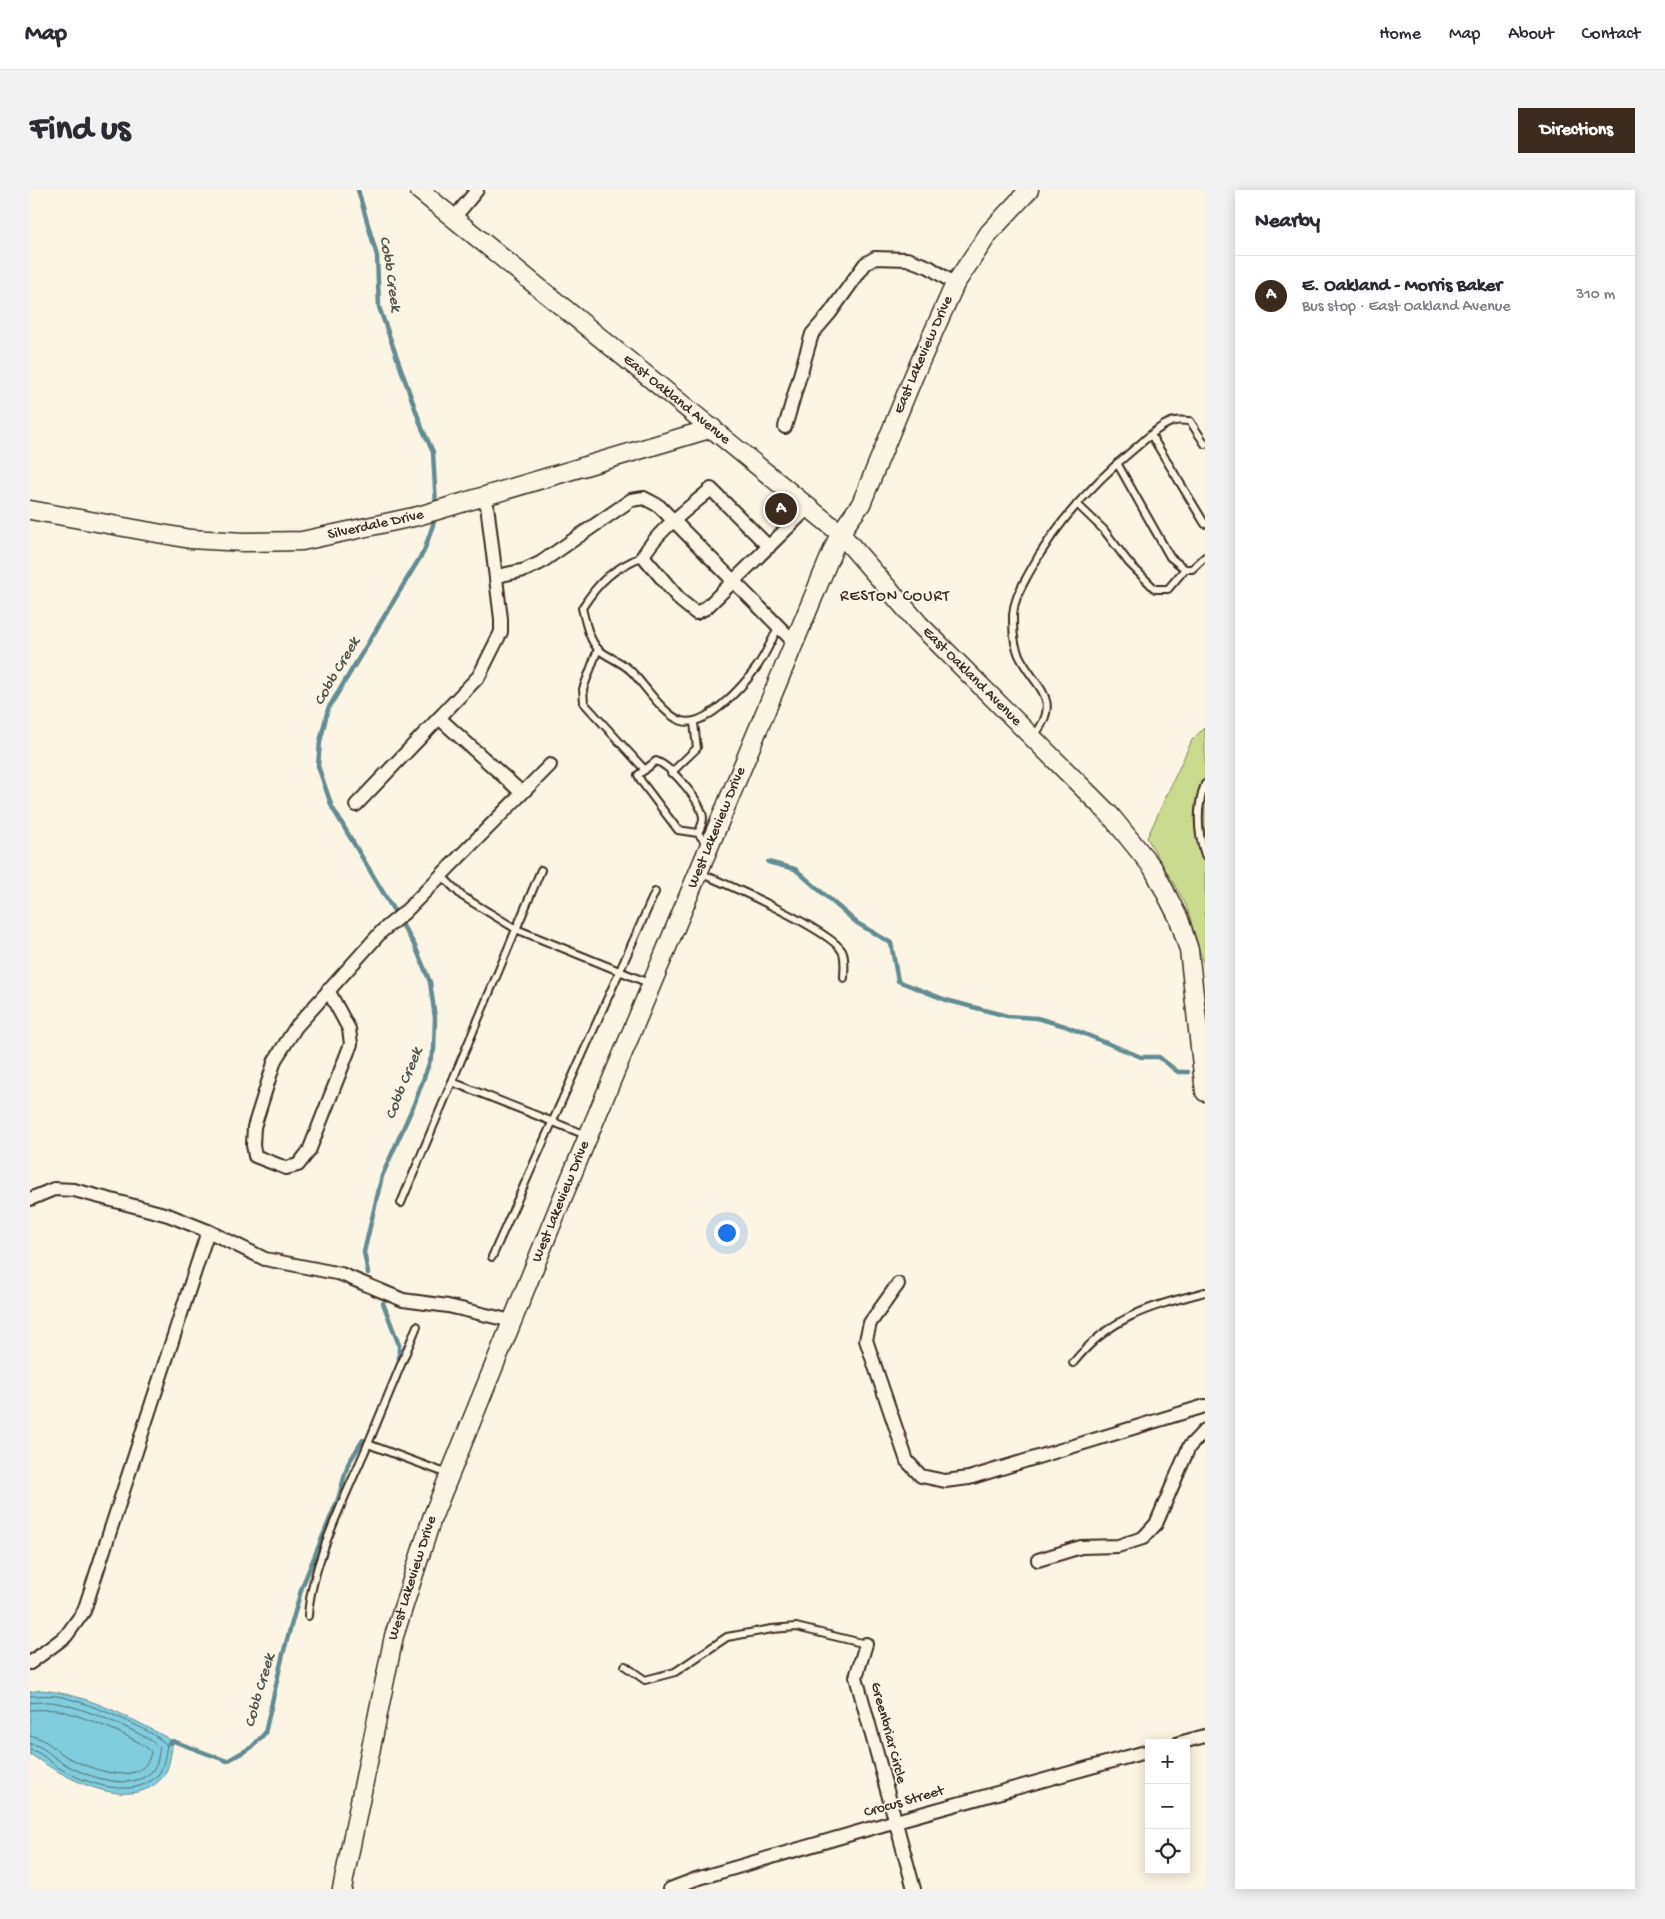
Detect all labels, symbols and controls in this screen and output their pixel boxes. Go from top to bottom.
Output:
text: Map [25,20,67,49]
text: Home [1379,24,1421,45]
text: Map [1449,24,1480,45]
text: About [1508,24,1554,45]
text: Contact [1582,24,1640,45]
button: Directions [1518,108,1635,153]
text: Find us [30,110,130,151]
text: Nearby [1255,210,1320,235]
water label: Cobb Creek [374,235,405,315]
text: E. Oakland - Morris Baker [1302,275,1502,298]
text: A [1266,286,1276,305]
text: 310 m [1576,286,1615,305]
street label: East Lakeview Drive [890,293,958,416]
text: Bus stop · East Oakland Avenue [1302,298,1511,317]
street label: East Oakland Avenue [619,351,734,449]
pin: A [765,490,797,528]
street label: Silverdale Drive [326,506,426,544]
district label: RESTON COURT [840,588,950,607]
street label: East Oakland Avenue [918,623,1025,730]
water label: Cobb Creek [311,633,366,710]
street label: West Lakeview Drive [684,764,750,891]
water label: Cobb Creek [382,1044,429,1123]
street label: West Lakeview Drive [528,1138,594,1265]
your location [714,1220,740,1246]
street label: West Lakeview Drive [384,1514,441,1643]
water label: Cobb Creek [241,1650,281,1730]
street label: Greenbriar Circle [866,1680,910,1786]
map controls [1145,1739,1190,1874]
button: + [1145,1739,1190,1784]
street label: Crocus Street [862,1781,948,1822]
button: − [1145,1784,1190,1829]
button: locate [1145,1829,1190,1874]

